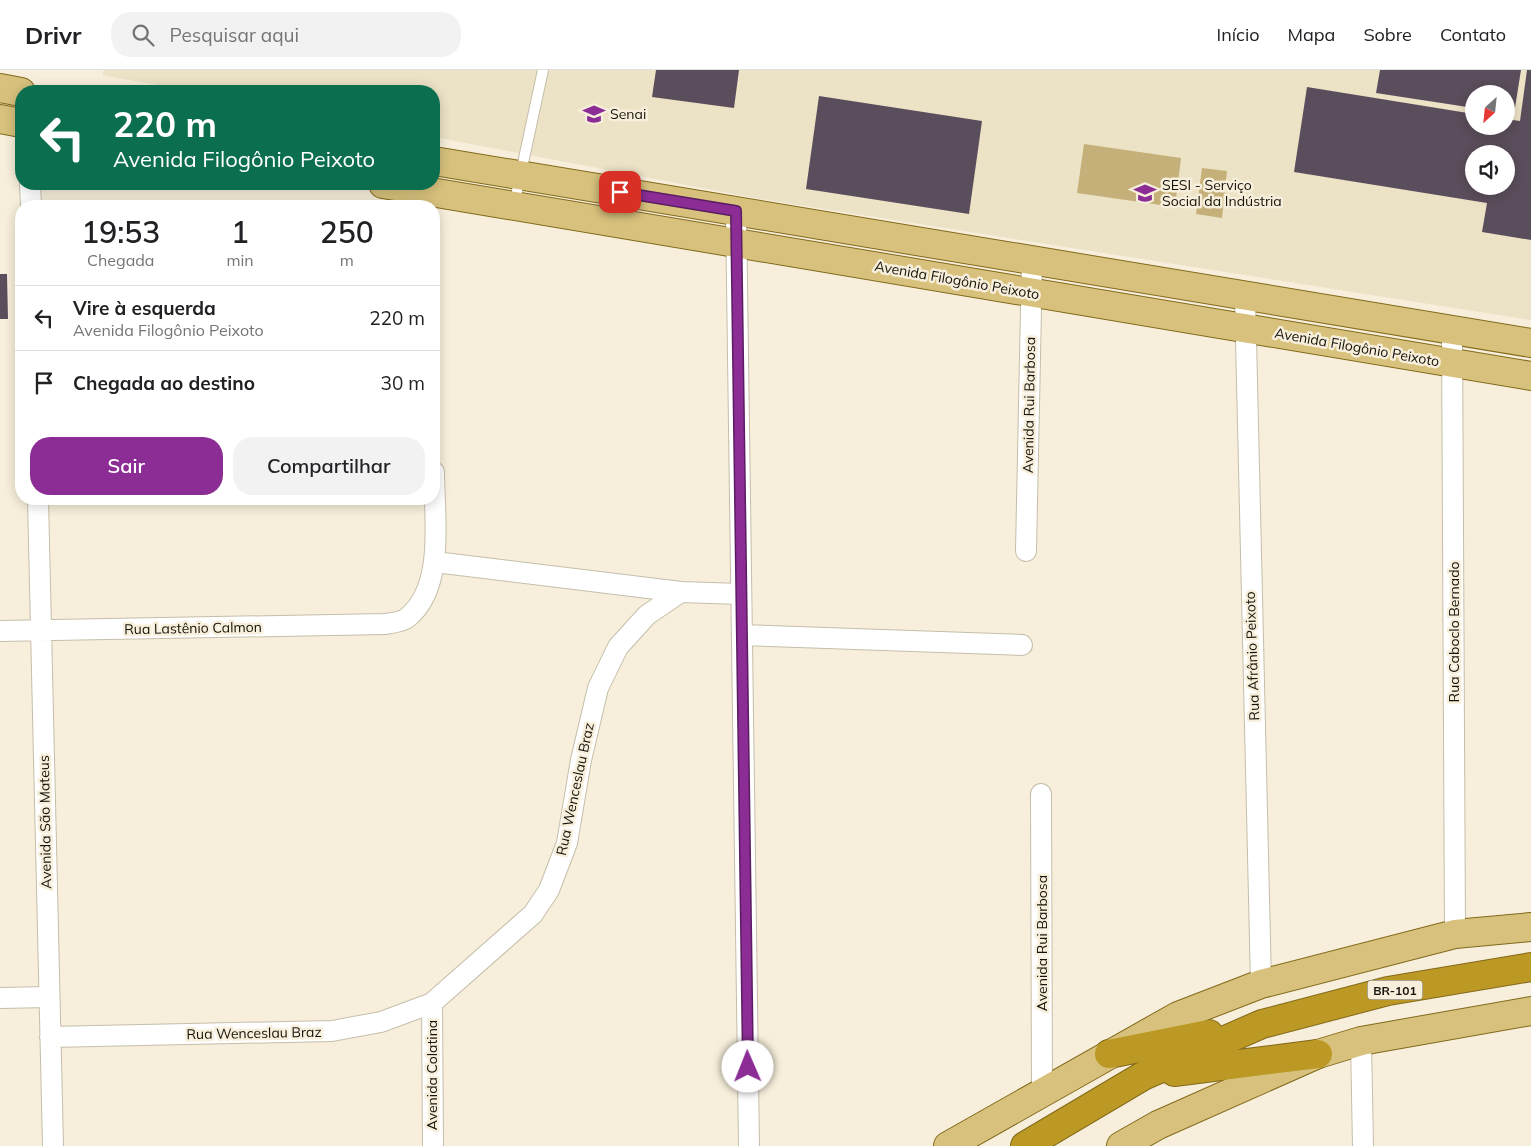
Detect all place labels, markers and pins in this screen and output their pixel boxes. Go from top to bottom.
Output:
school or university icon: Senai [581,101,607,127]
place label: Senai [610,105,646,123]
pin [599,171,641,213]
place label: SESI - Serviço Social da Indústria [1162,176,1282,210]
school or university icon: SESI - Serviço Social da Indústria [1132,180,1158,206]

